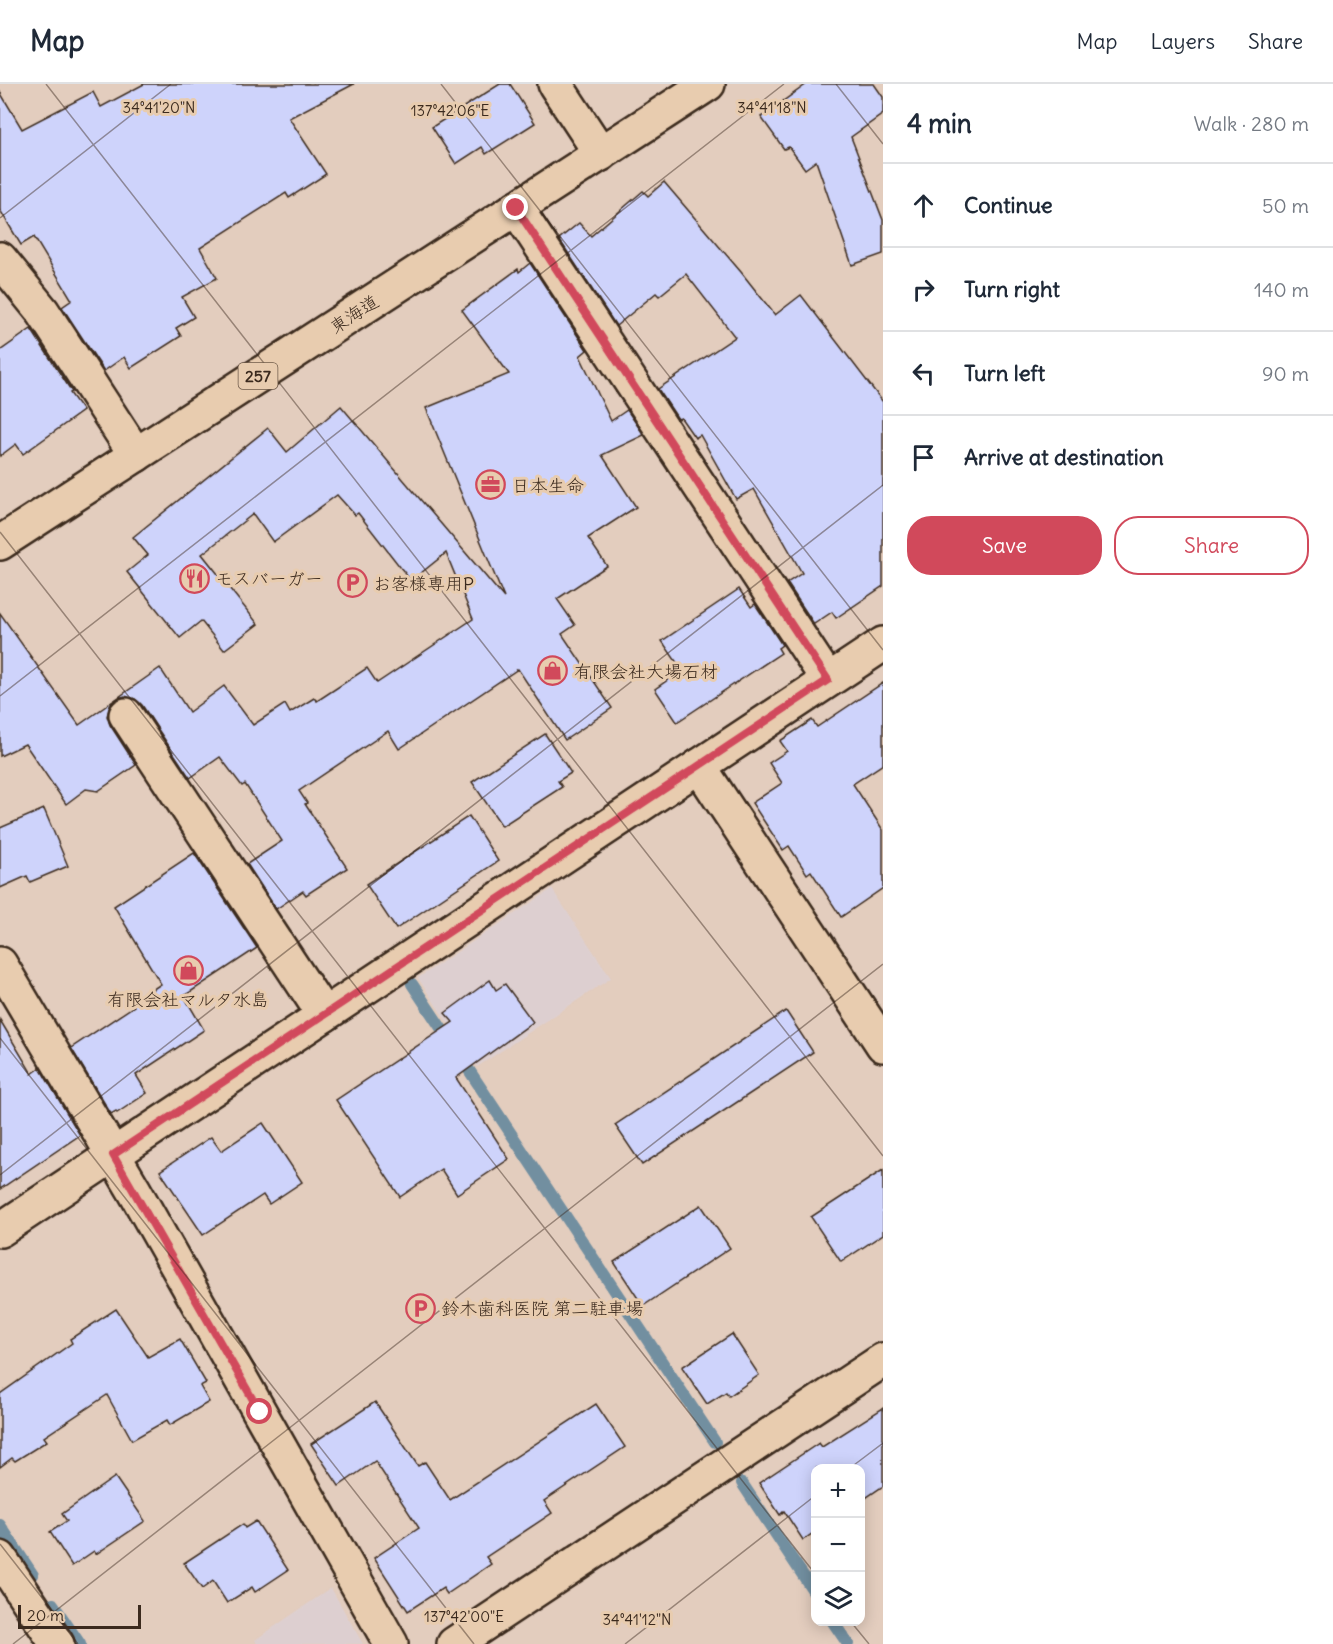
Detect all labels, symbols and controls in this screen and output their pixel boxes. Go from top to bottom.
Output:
text: Map [30,23,84,59]
text: Map [1077,28,1117,55]
text: Layers [1150,28,1215,55]
text: Share [1248,28,1303,55]
text: 34°41'20"N [123,98,195,117]
text: 34°41'18"N [737,98,807,117]
text: 137°42'06"E [411,101,490,120]
text: 4 min [907,107,972,140]
text: Walk · 280 m [1193,111,1309,136]
icon: ahead [907,189,940,222]
text: Continue [964,191,1053,219]
text: 50 m [1262,193,1309,218]
route end [502,194,528,220]
icon: right [907,273,940,306]
text: Turn right [964,275,1060,303]
text: 140 m [1254,277,1309,302]
street label: 東海道 [325,290,383,338]
icon: left [907,357,940,390]
text: Turn left [964,359,1045,387]
text: 90 m [1262,361,1309,386]
road number: 257 [238,363,278,389]
icon: arrive [907,441,940,474]
text: Arrive at destination [964,443,1164,471]
office icon: 日本生命 [475,469,507,501]
place label: 日本生命 [512,474,584,497]
button: Save [907,516,1102,575]
button: Share [1114,516,1309,575]
restaurant icon: モスバーガー [178,562,210,594]
place label: モスバーガー [215,567,323,590]
parking icon: お客様専用P [336,567,368,599]
place label: お客様専用P [373,572,474,595]
shop icon: 有限会社大場石材 [537,655,569,687]
place label: 有限会社大場石材 [574,660,718,683]
shop icon: 有限会社マルタ水島 [172,954,204,986]
place label: 有限会社マルタ水島 [107,988,269,1011]
parking icon: 鈴木歯科医院 第二駐車場 [404,1292,436,1324]
place label: 鈴木歯科医院 第二駐車場 [441,1297,643,1320]
route start [246,1398,272,1424]
map controls [811,1464,865,1626]
button: + [811,1464,865,1518]
button: − [811,1518,865,1572]
button: layers [811,1572,865,1626]
scale bar [18,1602,141,1630]
text: 20 m [27,1605,64,1625]
text: 137°42'00"E [424,1607,504,1626]
text: 34°41'12"N [603,1610,671,1629]

